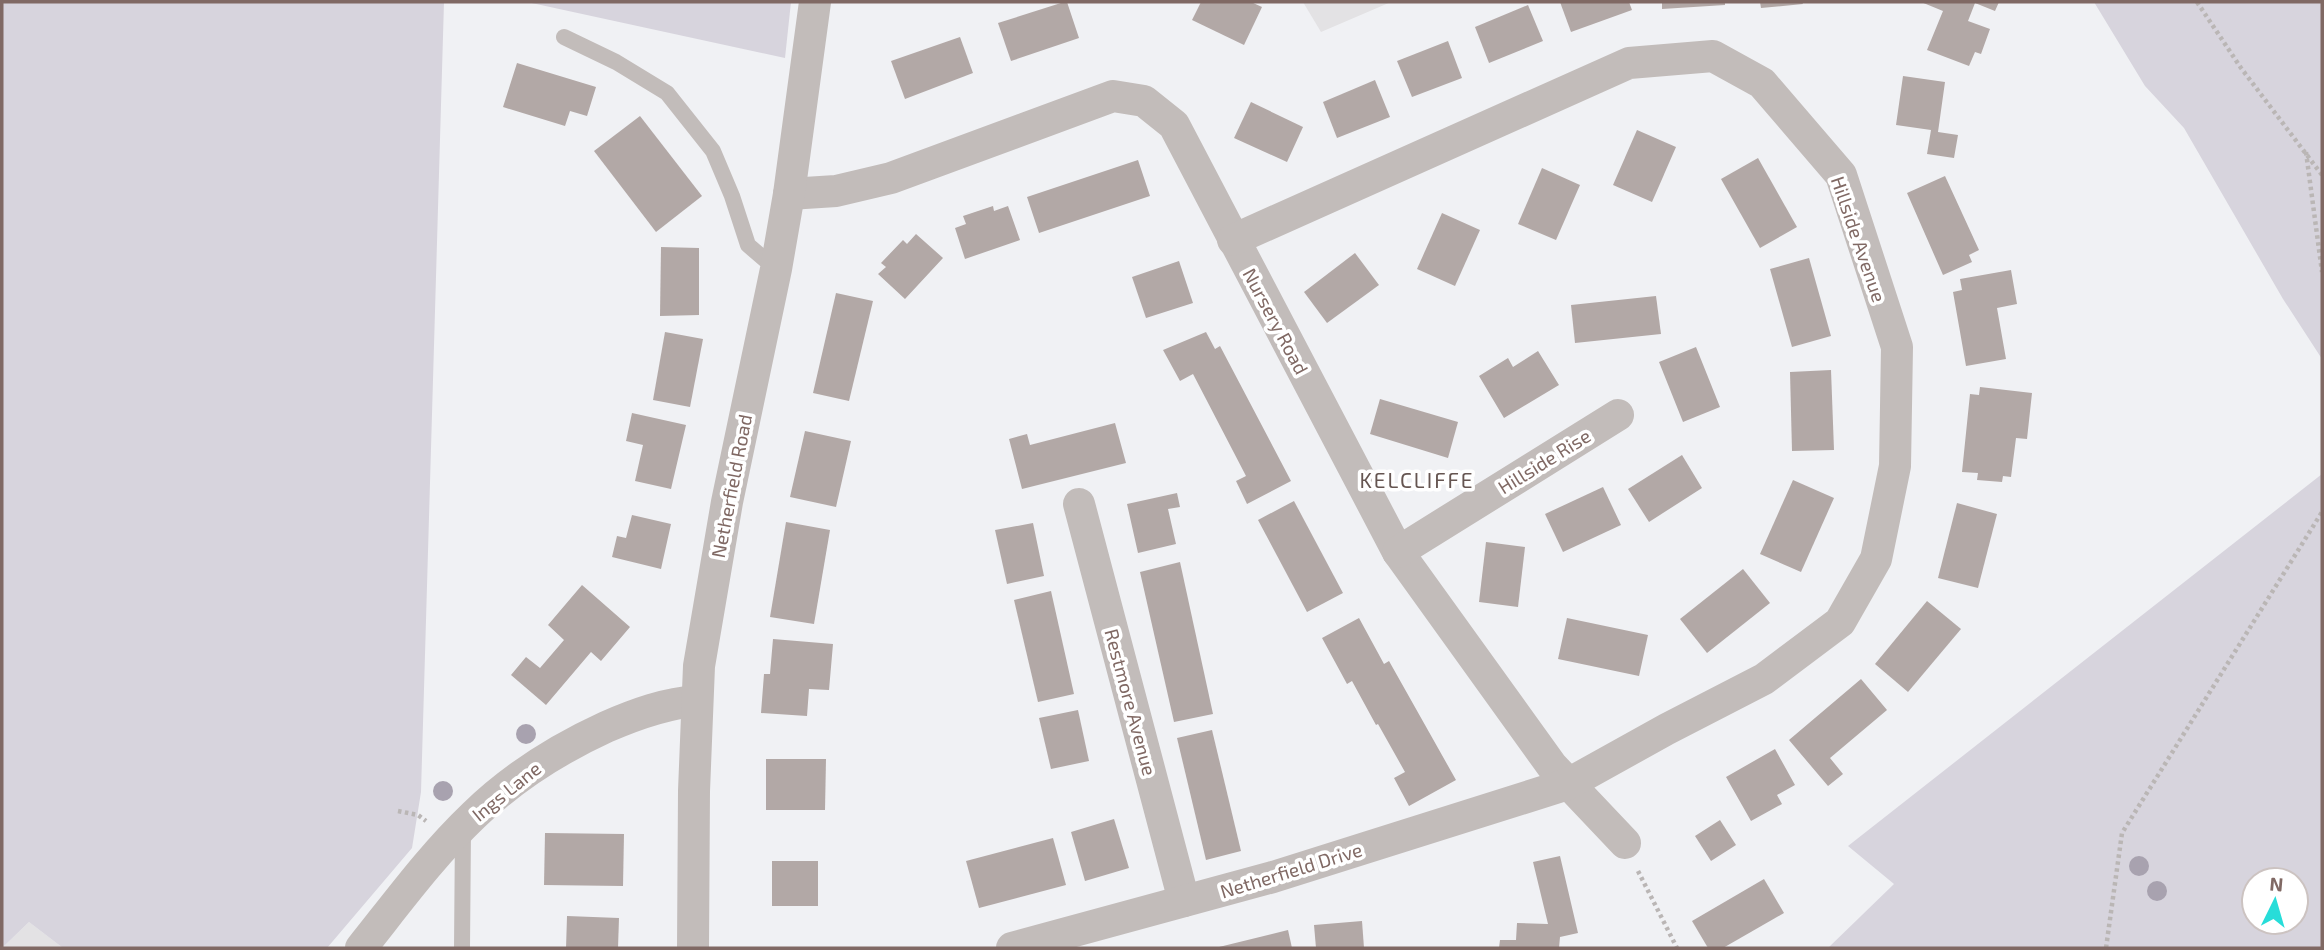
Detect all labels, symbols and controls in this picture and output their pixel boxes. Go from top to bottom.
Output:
street label: Hillside Avenue [1827,173,1891,305]
street label: Nursery Road [1238,264,1314,378]
street label: Netherfield Road [706,412,756,560]
street label: Hillside Rise [1494,424,1594,498]
district label: KELCLIFFE [1359,467,1475,492]
street label: Restmore Avenue [1100,626,1162,778]
street label: Ings Lane [467,756,545,826]
street label: Netherfield Drive [1217,837,1365,903]
north arrow [2240,866,2310,936]
text: N [2269,872,2284,896]

